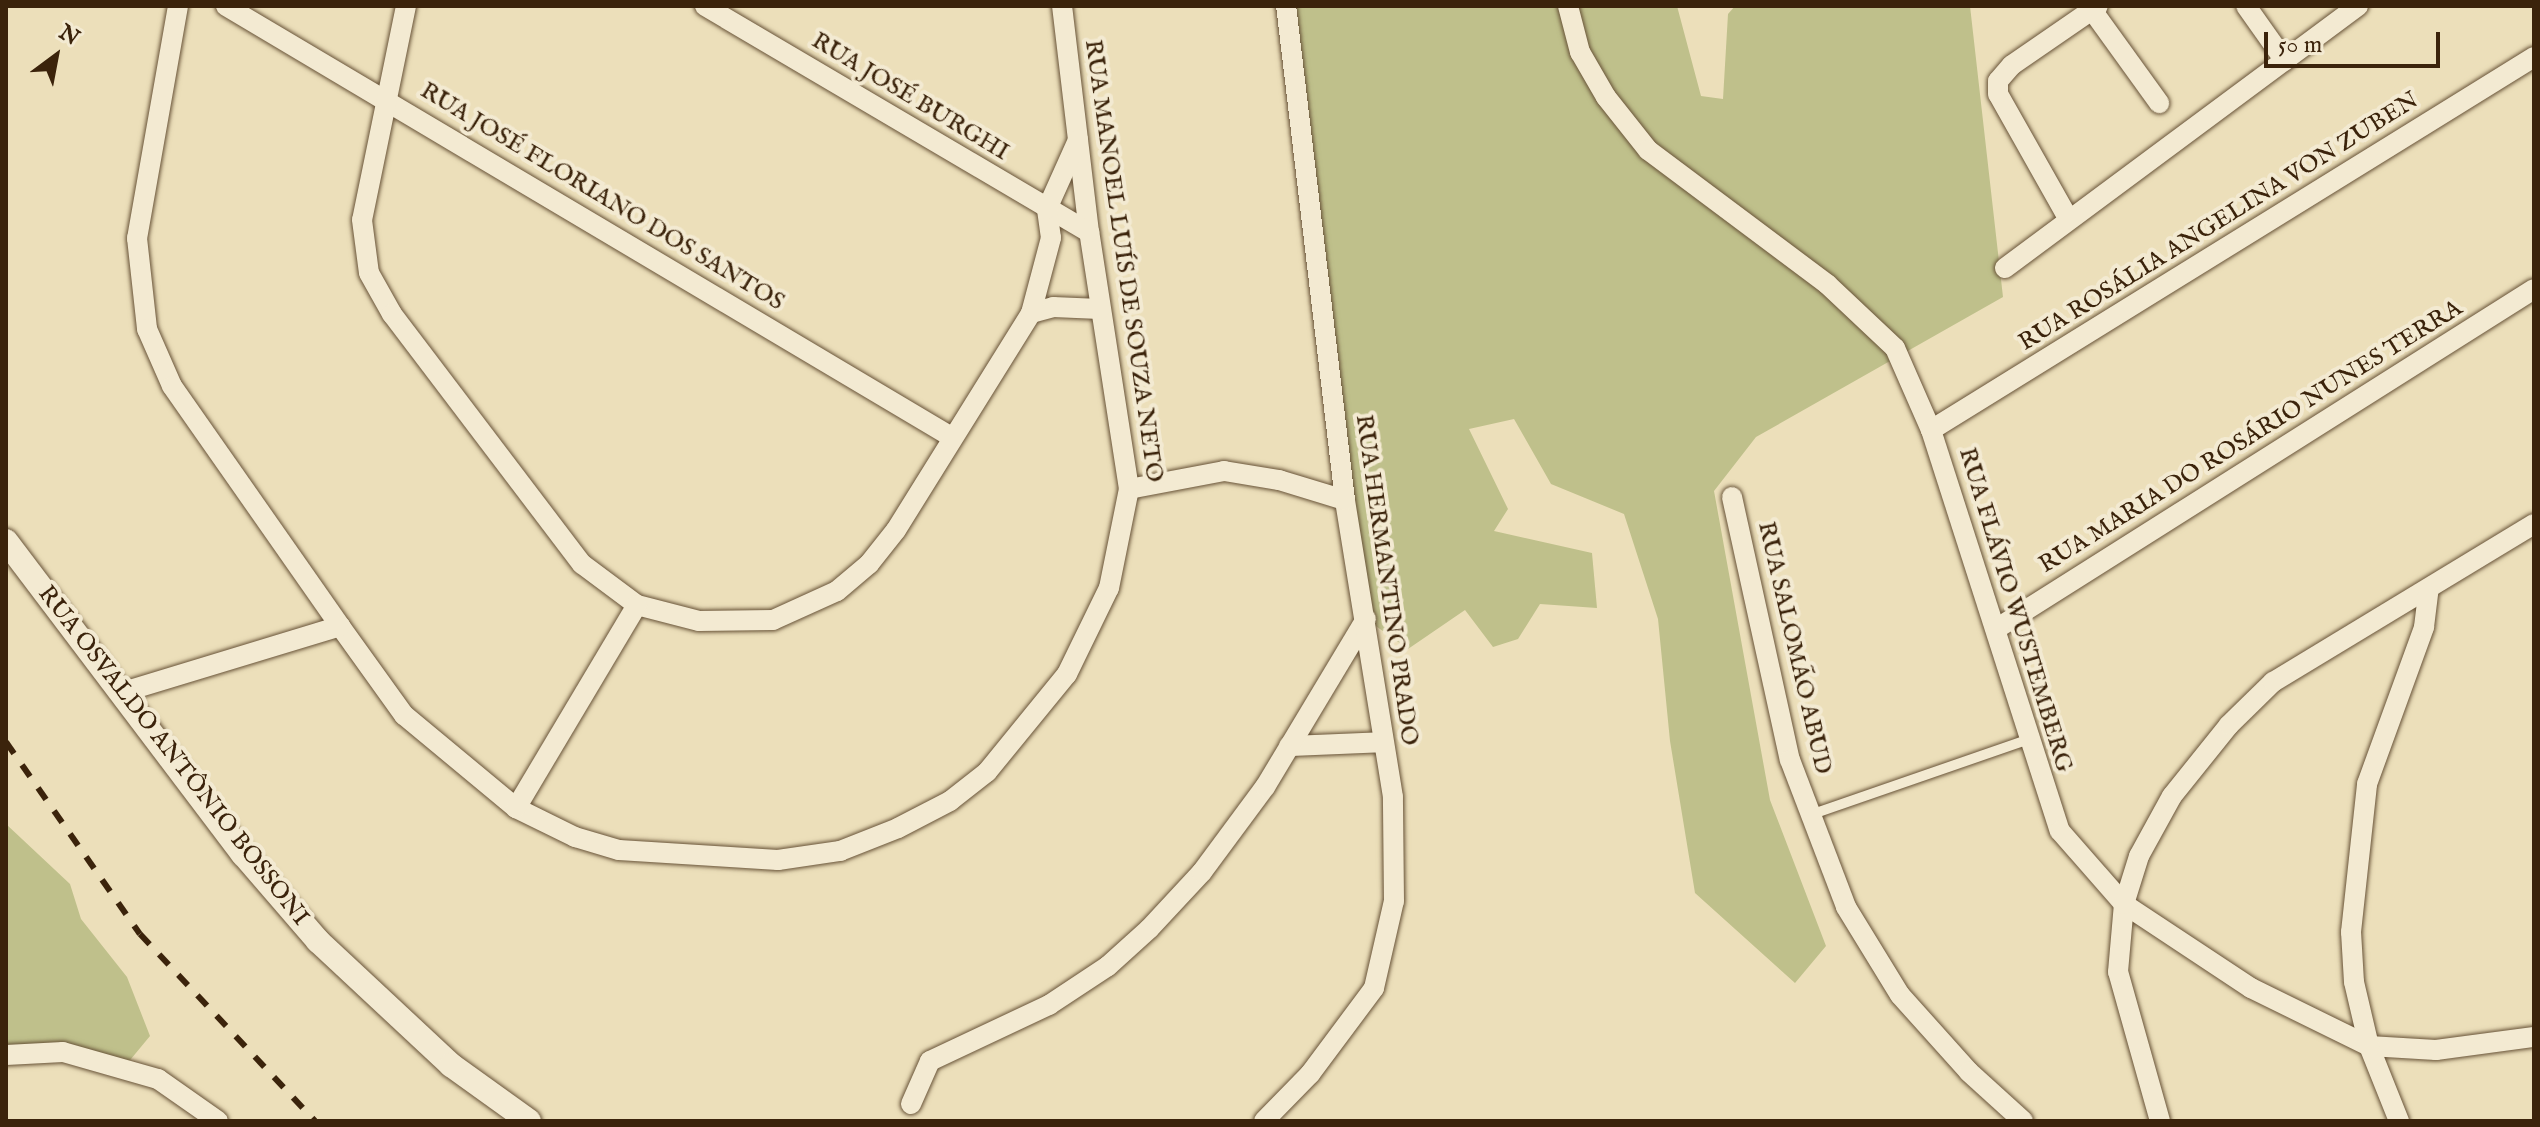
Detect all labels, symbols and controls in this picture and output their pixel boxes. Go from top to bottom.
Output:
north arrow [16,16,96,96]
scale bar [2268,16,2444,66]
text: N [53,19,84,53]
street label: RUA JOSÉ BURGHI [806,27,1014,167]
text: 50 m [2278,30,2322,61]
street label: RUA MANOEL LUÍS DE SOUZA NETO [1078,38,1168,484]
street label: RUA JOSÉ FLORIANO DOS SANTOS [415,77,789,317]
street label: RUA ROSÁLIA ANGELINA VON ZUBEN [2014,86,2424,358]
street label: RUA MARIA DO ROSÁRIO NUNES TERRA [2034,294,2468,580]
street label: RUA HERMANTINO PRADO [1349,413,1423,747]
street label: RUA FLÁVIO WUSTEMBERG [1952,444,2078,776]
street label: RUA SALOMÃO ABUD [1751,519,1837,777]
street label: RUA OSVALDO ANTÔNIO BOSSONI [31,580,315,932]

